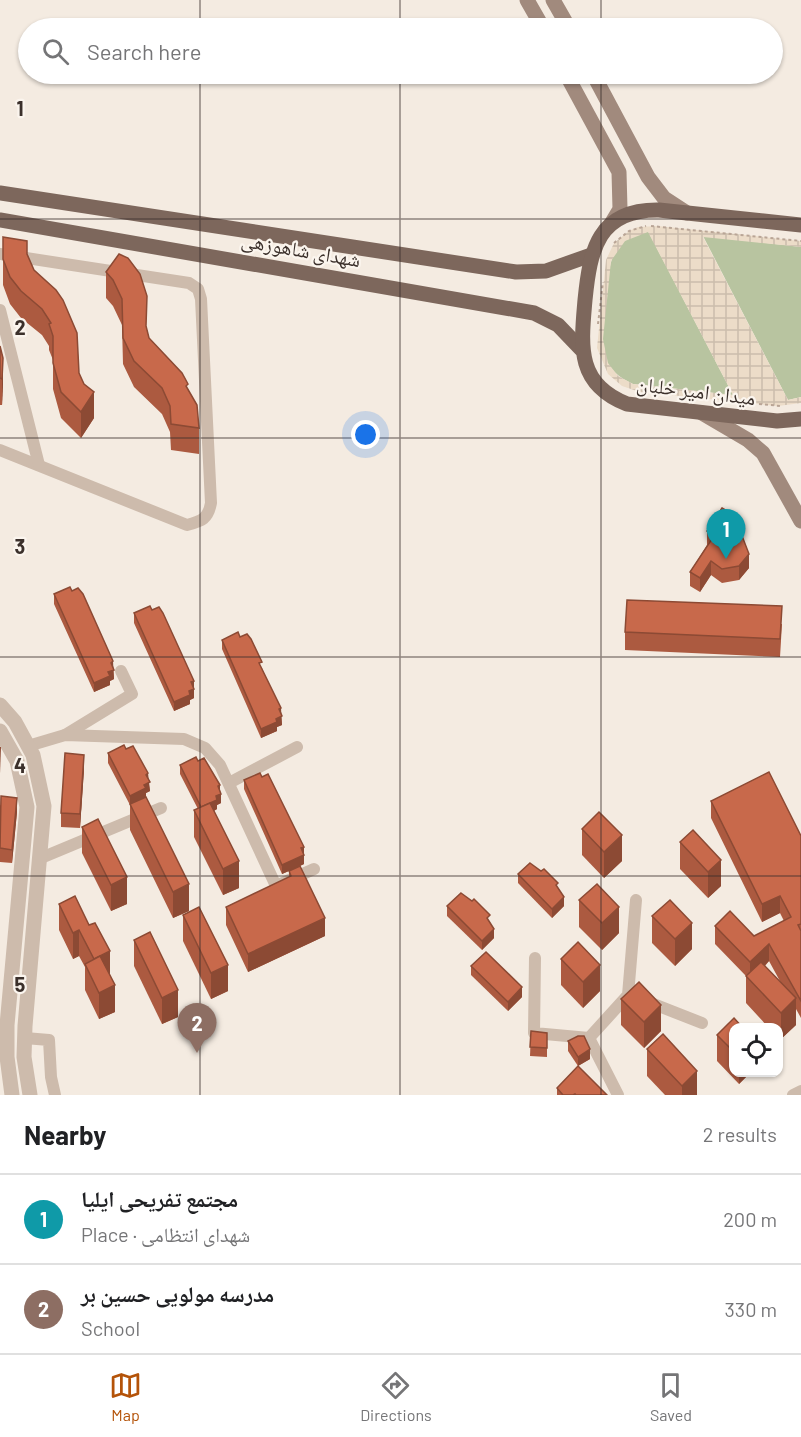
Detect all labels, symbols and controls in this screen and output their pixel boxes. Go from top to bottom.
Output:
search box [18,18,783,84]
icon: search [39,35,72,68]
text: Search here [87,38,201,64]
text: 1 [16,96,24,120]
street label: شهدای شاهوزهی [239,227,363,272]
text: 2 [14,315,26,339]
street label: میدان امیر خلبان [635,371,757,410]
your location [351,420,380,449]
pin: 1 [706,510,746,559]
text: 3 [15,534,25,558]
text: 4 [14,753,26,777]
text: 5 [15,972,26,996]
pin: 2 [178,1004,216,1053]
map controls [729,1023,783,1077]
button: locate [729,1023,783,1077]
text: Nearby [24,1119,106,1150]
text: 2 results [703,1122,777,1146]
text: مجتمع تفریحی ایلیا [81,1185,238,1211]
text: 1 [40,1207,47,1231]
text: 200 m [723,1207,777,1231]
text: Place · شهدای انتظامی [81,1222,250,1246]
text: مدرسه مولویی حسین بر [81,1280,274,1306]
text: 2 [38,1297,49,1321]
text: 330 m [725,1297,777,1321]
text: School [81,1316,140,1340]
tab: Map [109,1369,142,1424]
tab: Directions [360,1369,432,1424]
tab: Saved [650,1369,692,1424]

